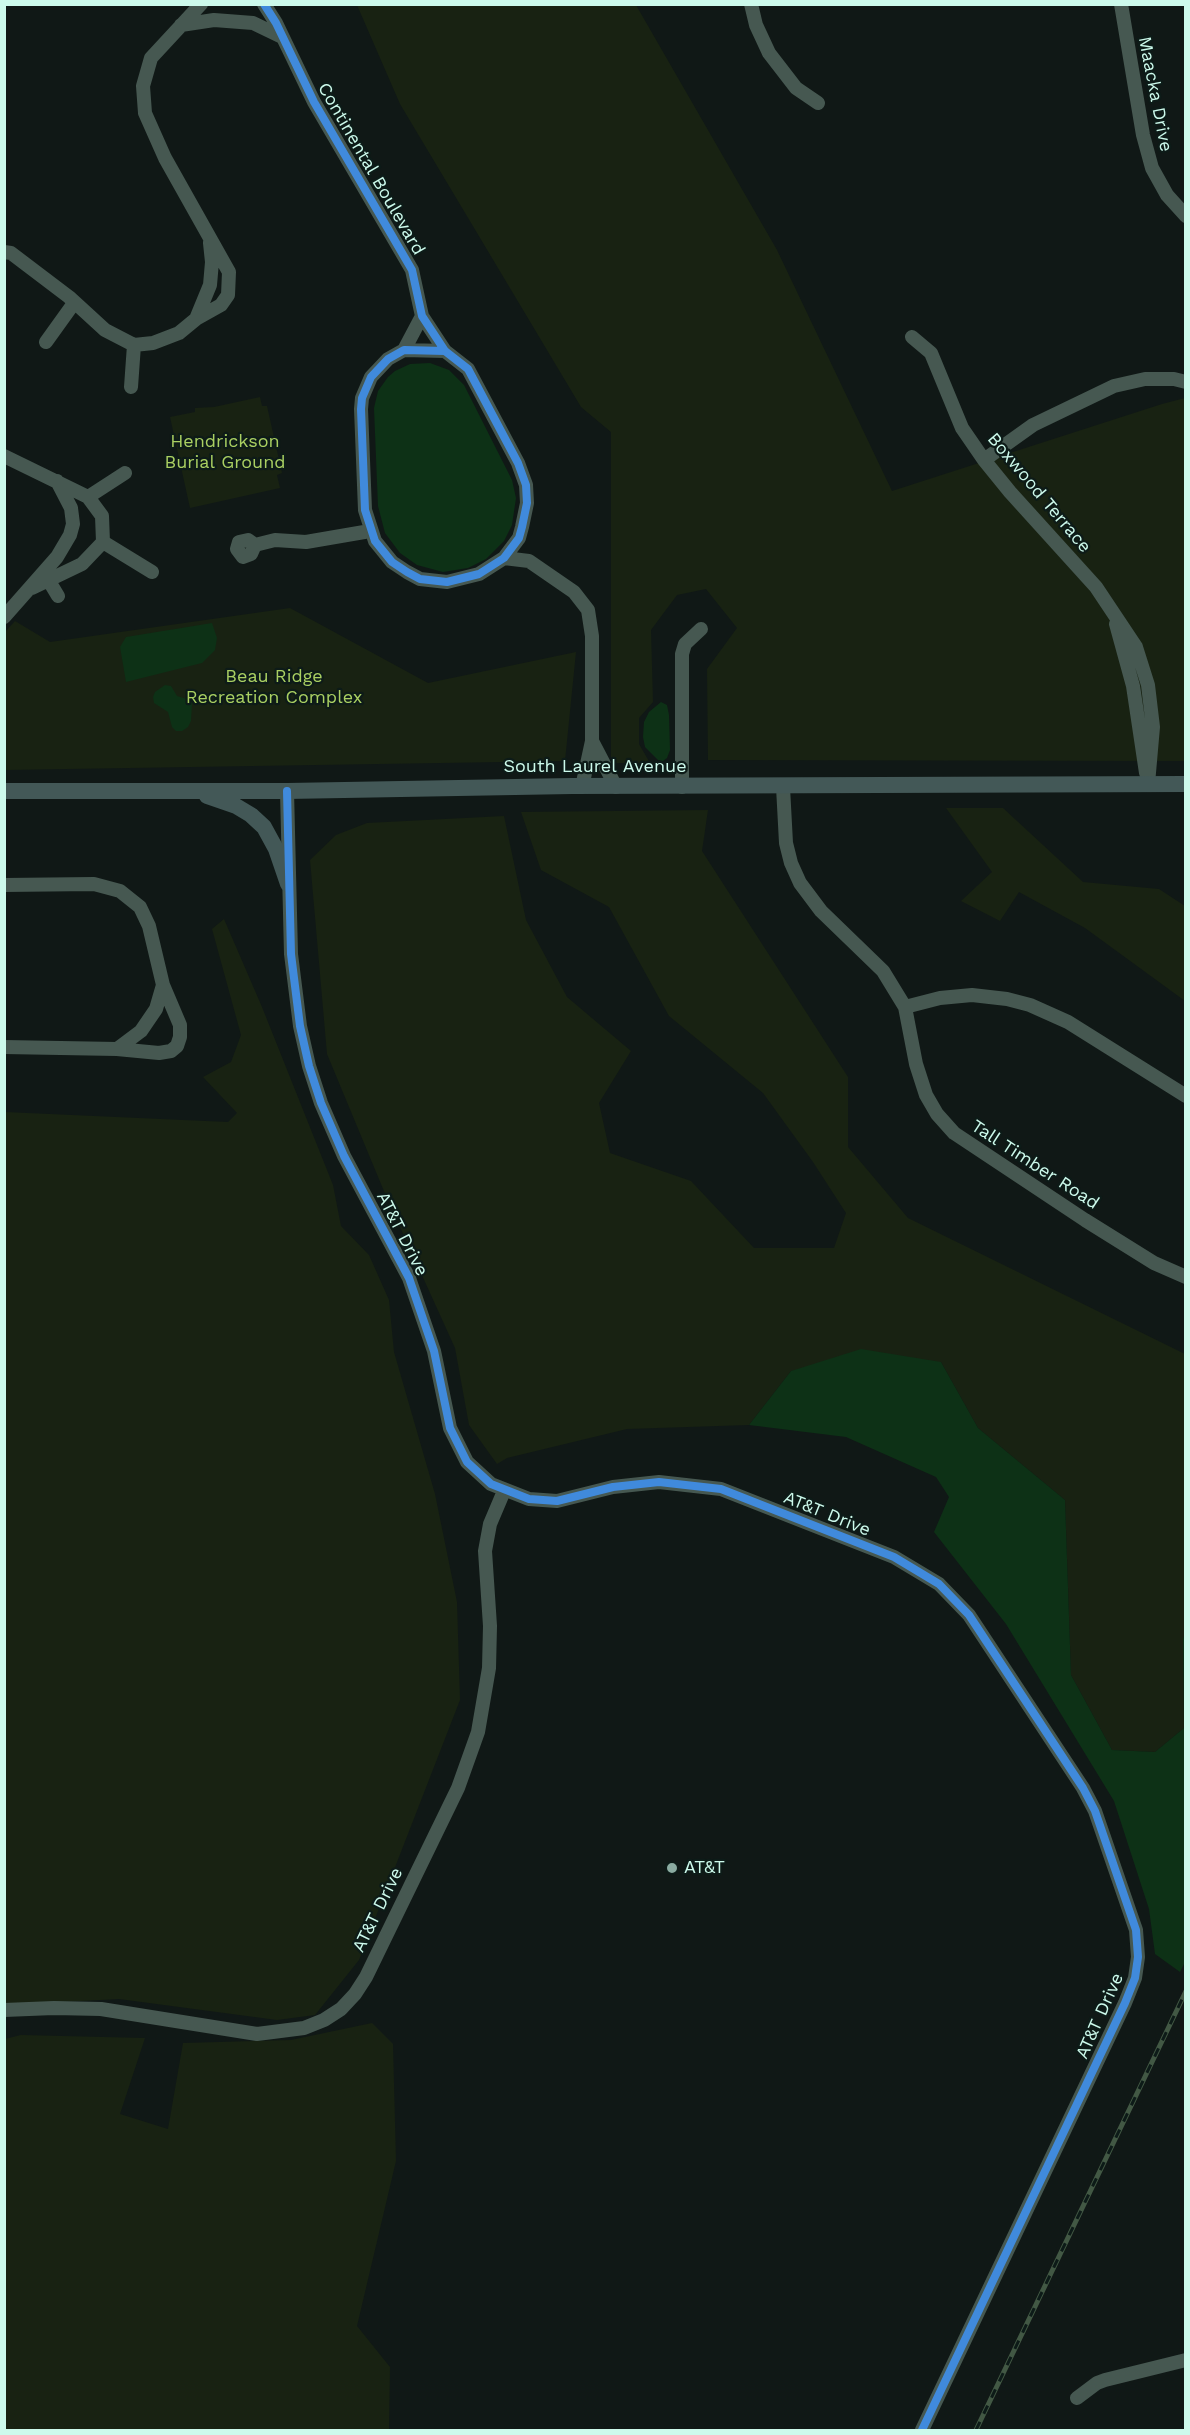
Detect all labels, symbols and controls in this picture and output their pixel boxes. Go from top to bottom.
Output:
street label: Maacka Drive [1133,35,1177,153]
street label: Continental Boulevard [313,79,429,259]
street label: Boxwood Terrace [983,429,1095,557]
park label: Hendrickson Burial Ground [164,431,286,474]
park label: Beau Ridge Recreation Complex [186,666,362,708]
street label: South Laurel Avenue [503,756,687,778]
street label: Tall Timber Road [967,1116,1103,1214]
street label: AT&T Drive [372,1188,432,1280]
street label: AT&T Drive [780,1487,874,1541]
place label: AT&T [684,1857,725,1879]
marker: AT&T [665,1861,679,1875]
street label: AT&T Drive [348,1864,408,1956]
street label: AT&T Drive [1071,1970,1129,2062]

